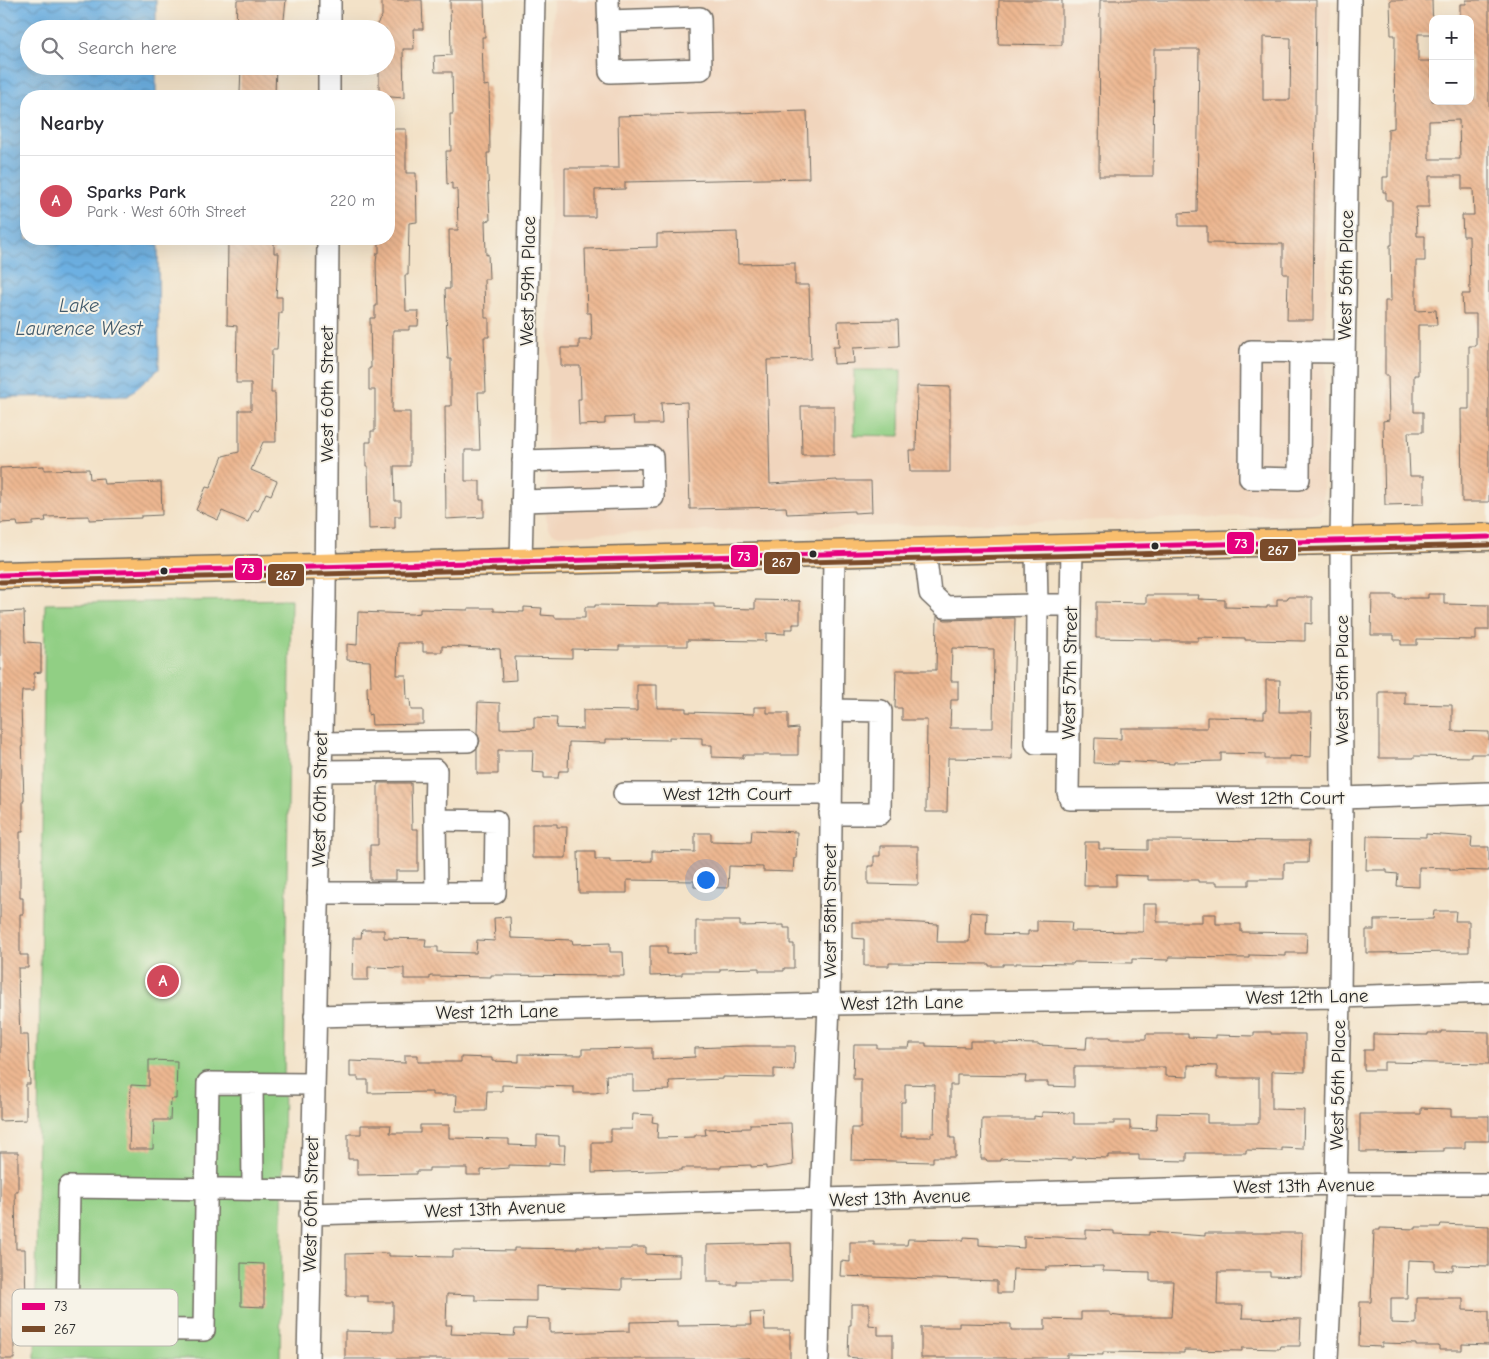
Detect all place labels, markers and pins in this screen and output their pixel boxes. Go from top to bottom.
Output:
unlabelled marker [1150,541,1160,551]
unlabelled marker [808,549,818,559]
unlabelled marker [159,566,169,576]
pin: A [147,962,179,1000]

